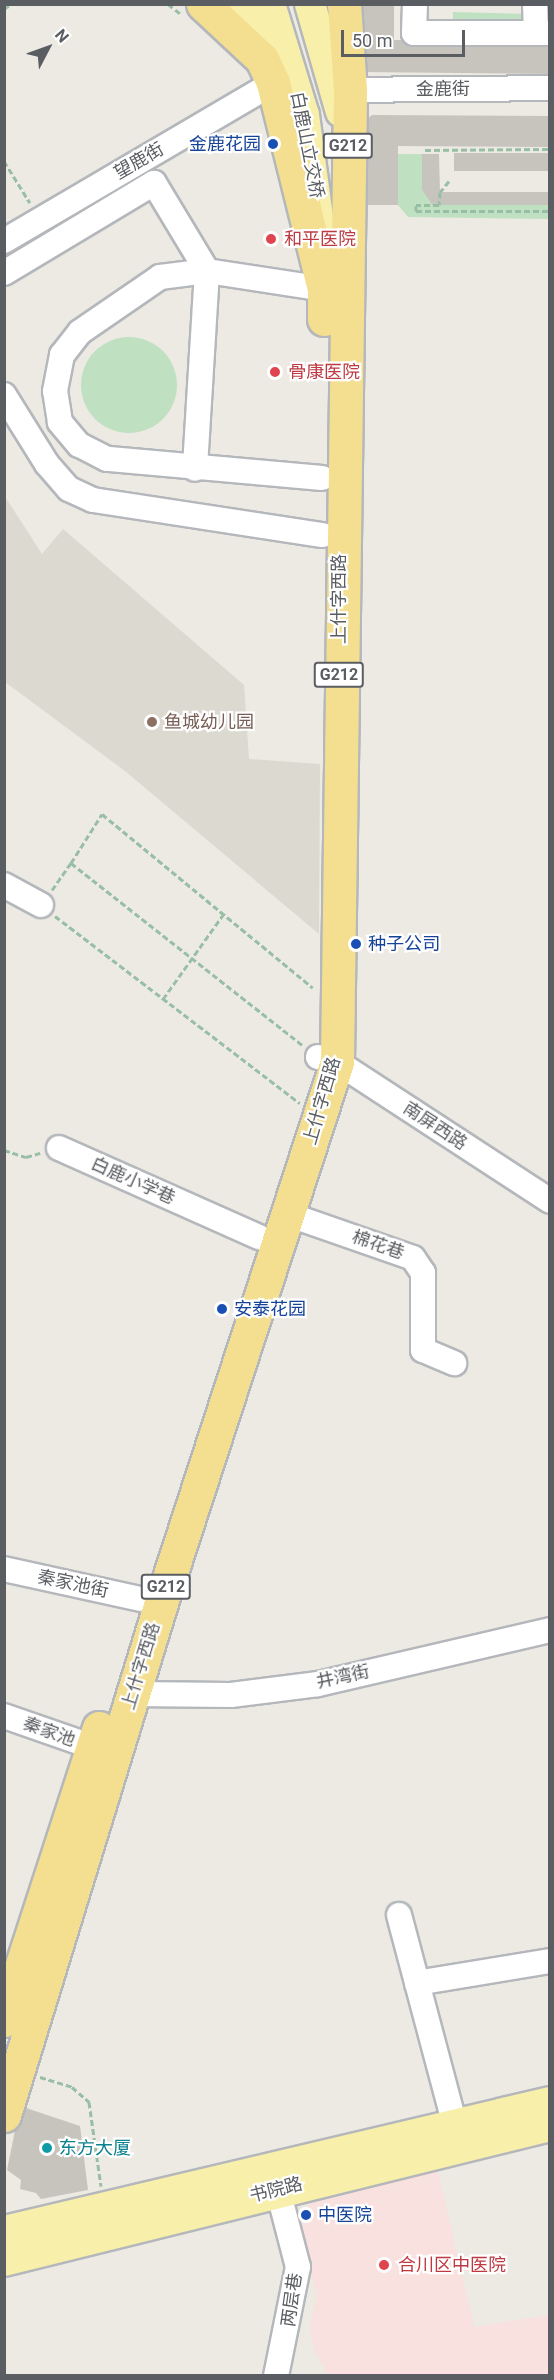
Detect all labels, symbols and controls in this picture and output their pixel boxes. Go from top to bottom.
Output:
north arrow [18,18,78,78]
scale bar [344,18,468,56]
text: N [51,25,73,46]
text: 50 m [352,30,392,51]
street label: 金鹿街 [416,78,470,100]
street label: 白鹿山立交桥 [286,90,328,200]
place label: 金鹿花园 [189,133,261,155]
road number: G212 [322,133,374,159]
marker: 金鹿花园 [266,137,280,151]
street label: 望鹿街 [110,138,168,184]
place label: 和平医院 [284,228,356,250]
marker: 和平医院 [262,230,280,248]
place label: 骨康医院 [288,361,360,383]
marker: 骨康医院 [266,363,284,381]
street label: 上什字西路 [328,554,350,644]
road number: G212 [314,662,364,688]
place label: 鱼城幼儿园 [164,711,254,733]
marker: 鱼城幼儿园 [145,715,159,729]
place label: 种子公司 [368,933,440,955]
marker: 种子公司 [349,937,363,951]
street label: 上什字西路 [299,1055,345,1147]
street label: 南屏西路 [399,1097,471,1155]
street label: 白鹿小学巷 [87,1153,179,1209]
street label: 棉花巷 [349,1226,407,1264]
place label: 安泰花园 [234,1298,306,1320]
marker: 安泰花园 [215,1302,229,1316]
street label: 秦家池街 [36,1566,110,1602]
road number: G212 [140,1574,192,1600]
street label: 上什字西路 [118,1620,164,1712]
street label: 井湾街 [314,1661,372,1693]
street label: 秦家池 [20,1713,78,1751]
place label: 东方大厦 [59,2137,131,2159]
marker: 东方大厦 [40,2141,54,2155]
street label: 书院路 [247,2173,305,2207]
place label: 中医院 [318,2204,372,2226]
marker: 中医院 [299,2208,313,2222]
place label: 合川区中医院 [398,2254,506,2276]
marker: 合川区中医院 [375,2256,393,2274]
street label: 两层巷 [278,2272,306,2328]

